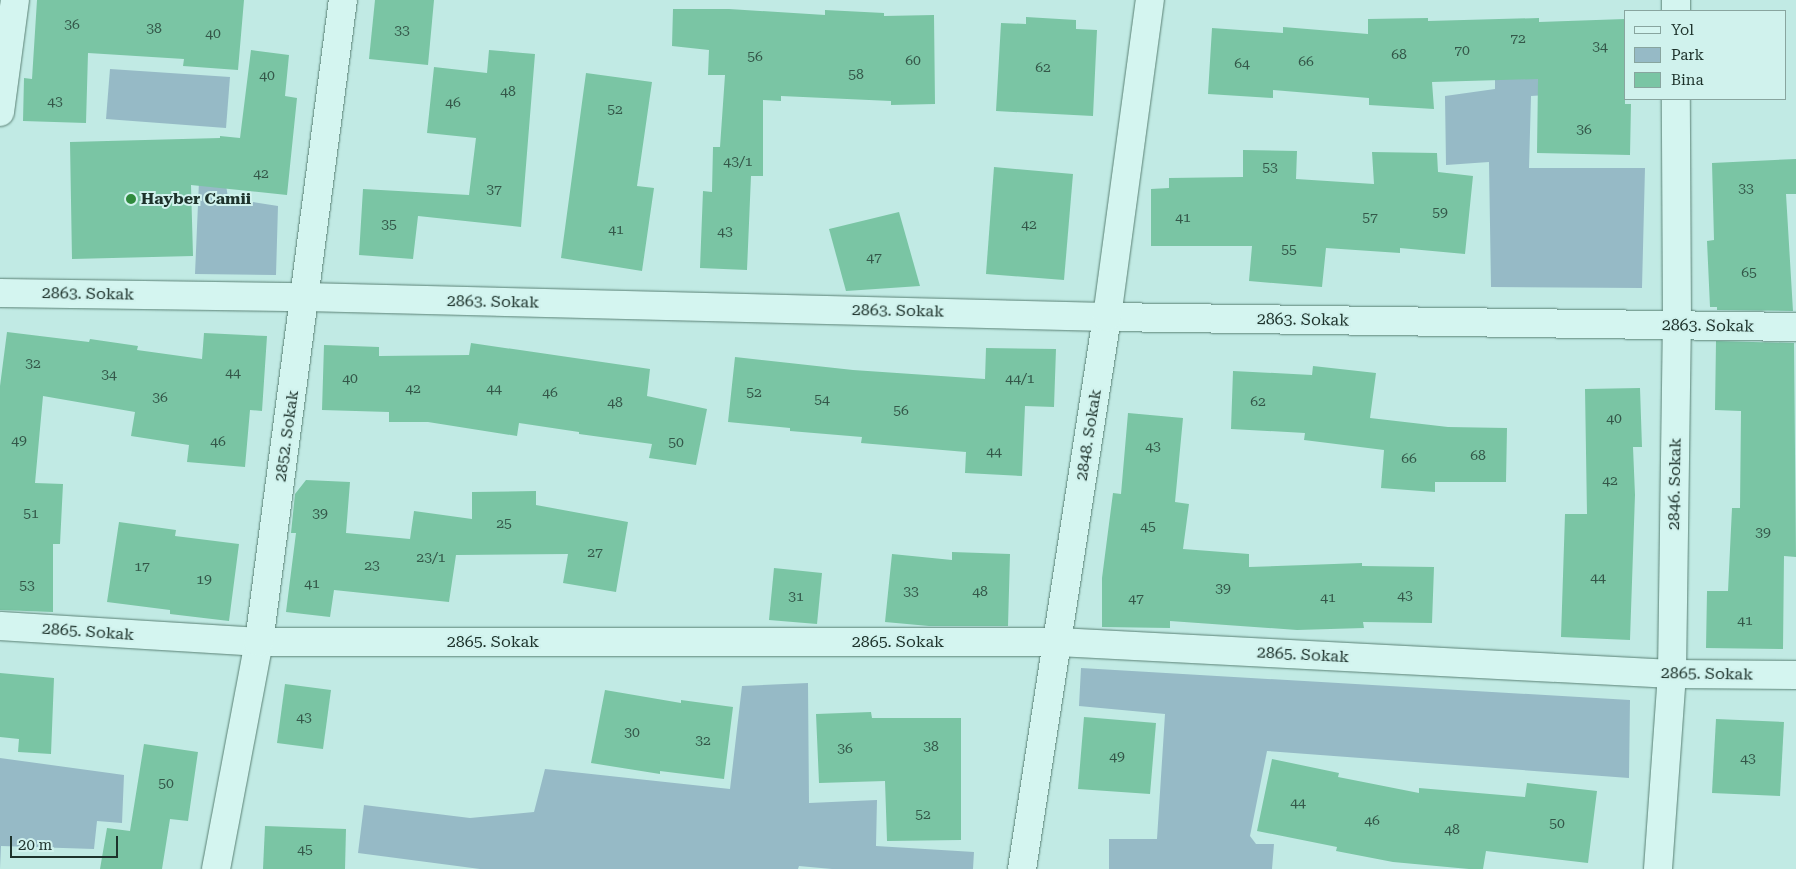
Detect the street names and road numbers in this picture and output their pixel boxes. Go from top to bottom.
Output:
street label: 2863. Sokak [42,284,134,304]
street label: 2863. Sokak [447,292,539,312]
street label: 2863. Sokak [852,301,944,321]
street label: 2863. Sokak [1257,310,1349,330]
street label: 2863. Sokak [1662,316,1754,336]
street label: 2848. Sokak [1072,388,1106,482]
street label: 2852. Sokak [271,389,303,483]
street label: 2846. Sokak [1665,438,1685,530]
street label: 2865. Sokak [41,619,135,645]
street label: 2865. Sokak [447,632,539,652]
street label: 2865. Sokak [852,632,944,652]
street label: 2865. Sokak [1256,643,1350,667]
street label: 2865. Sokak [1661,664,1753,684]

